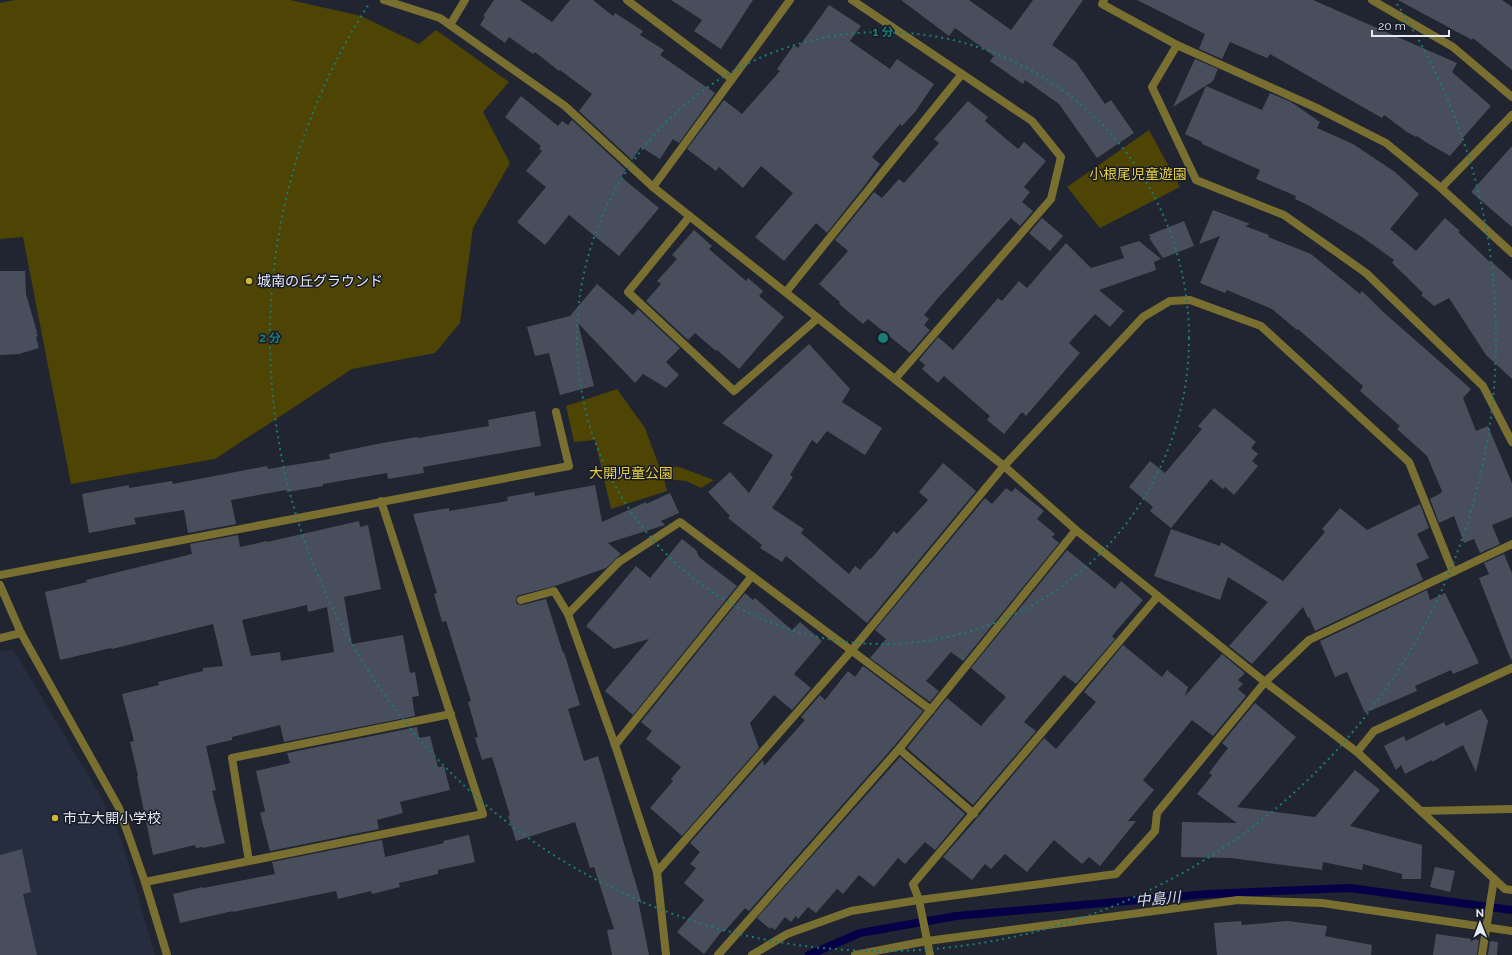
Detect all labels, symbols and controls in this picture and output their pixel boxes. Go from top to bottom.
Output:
scale bar [1372,12,1449,38]
text: 20 m [1378,19,1406,33]
text: 1 分 [873,25,893,39]
park label: 小根尾児童遊園 [1089,166,1187,182]
place label: 城南の丘グラウンド [257,273,383,289]
marker: 城南の丘グラウンド [244,276,254,286]
text: 2 分 [259,331,281,345]
centre of rings [876,331,890,345]
park label: 大開児童公園 [589,465,673,481]
place label: 市立大開小学校 [63,810,161,826]
marker: 市立大開小学校 [50,813,60,823]
water label: 中島川 [1135,888,1183,910]
north arrow [1460,903,1500,943]
text: N [1476,907,1484,920]

